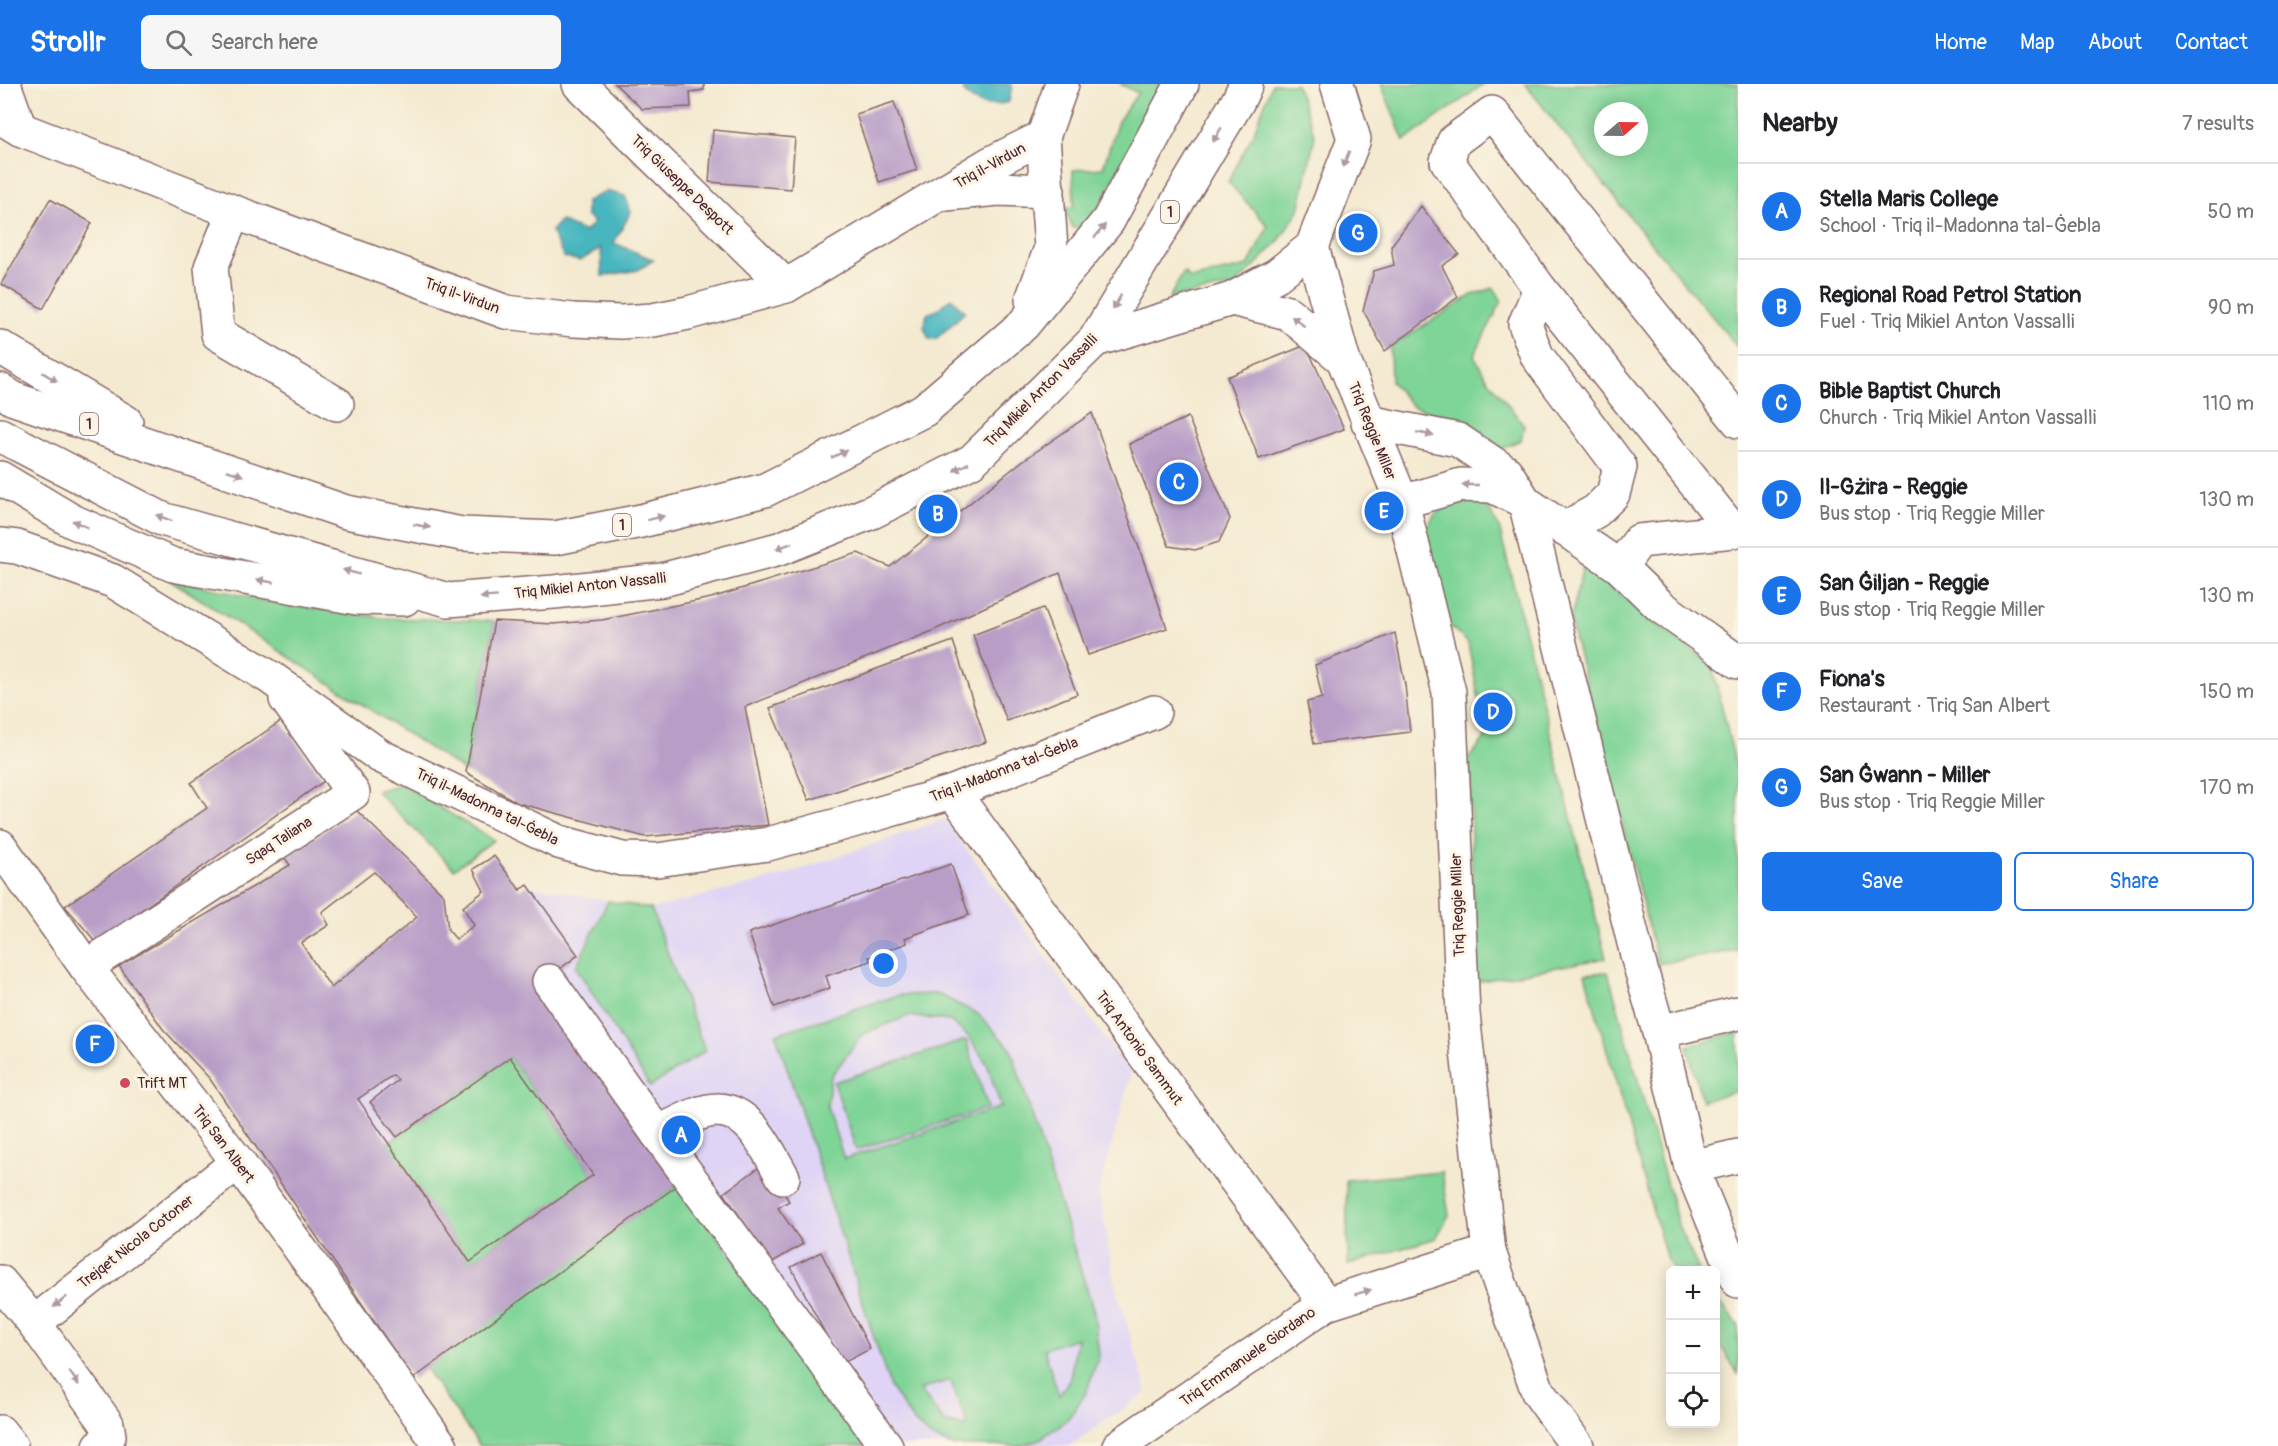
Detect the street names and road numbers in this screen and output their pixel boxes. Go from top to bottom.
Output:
street label: Triq Giuseppe Despott [626,131,738,240]
street label: Triq il-Virdun [951,139,1029,193]
road number: 1 [1161,201,1179,223]
street label: Triq il-Virdun [422,274,502,318]
street label: Triq Mikiel Anton Vassalli [980,330,1102,452]
street label: Triq Reggie Miller [1344,379,1401,483]
road number: 1 [80,413,98,435]
road number: 1 [613,514,631,536]
street label: Triq Mikiel Anton Vassalli [513,569,667,603]
street label: Triq il-Madonna tal-Ġebla [927,733,1081,807]
street label: Triq il-Madonna tal-Ġebla [412,764,562,850]
street label: Sqaq Taliana [242,812,316,870]
street label: Triq Reggie Miller [1447,852,1469,957]
street label: Triq Antonio Sammut [1091,987,1187,1110]
street label: Triq San Albert [188,1101,259,1187]
street label: Trejqet Nicola Cotoner [74,1190,198,1293]
street label: Triq Emmanuele Giordano [1177,1303,1319,1411]

